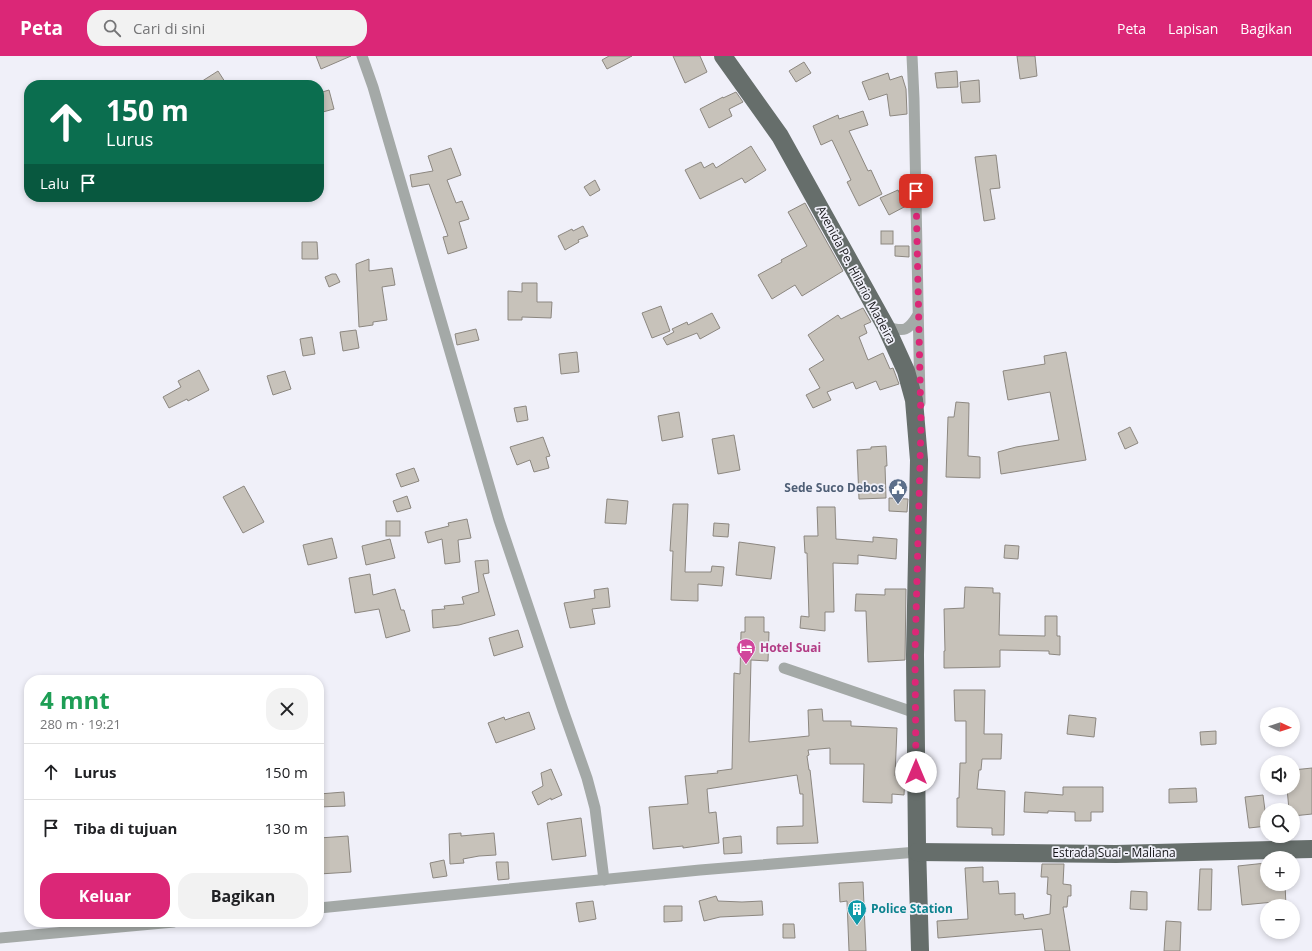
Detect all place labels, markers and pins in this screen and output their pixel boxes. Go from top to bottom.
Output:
pin [899,174,933,208]
public building icon: Sede Suco Debos [887,477,909,505]
place label: Sede Suco Debos [784,479,884,496]
hotel icon: Hotel Suai [735,637,757,665]
place label: Hotel Suai [760,639,821,656]
building icon: Police Station [846,898,868,926]
place label: Police Station [871,900,953,917]

